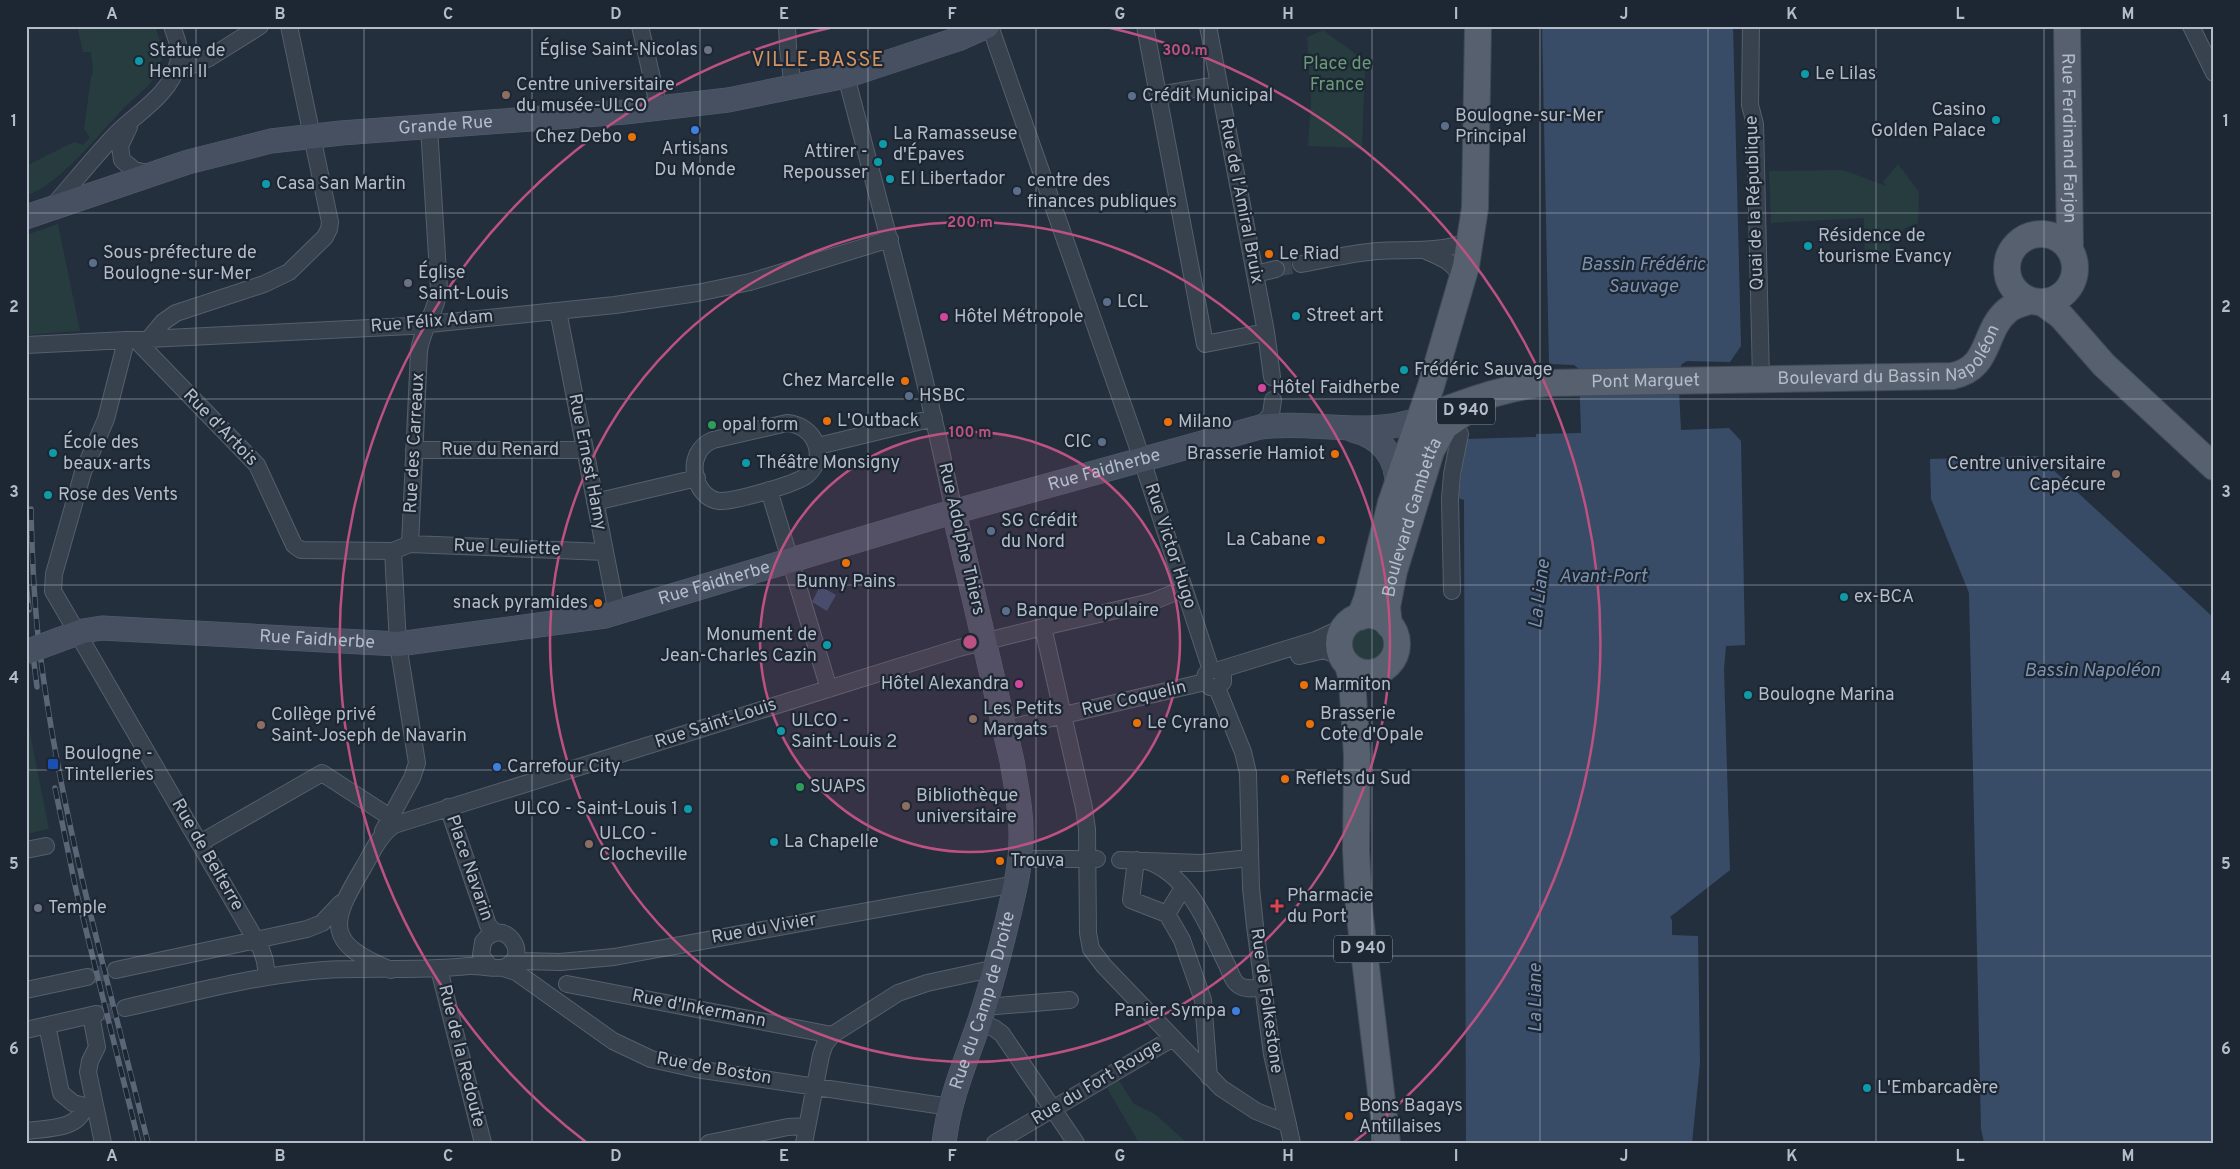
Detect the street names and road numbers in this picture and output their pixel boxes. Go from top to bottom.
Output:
street label: Rue Ferdinand Farjon [2056,53,2081,223]
street label: Grande Rue [398,110,494,140]
street label: Quai de la République [1740,115,1770,291]
street label: Rue de l'Amiral Bruix [1214,116,1268,286]
street label: Rue Félix Adam [370,305,494,339]
street label: Boulevard du Bassin Napoléon [1777,321,2005,391]
street label: Pont Marguet [1591,369,1700,394]
street label: Rue des Carreaux [400,372,430,514]
street label: Rue d'Artois [177,384,263,472]
street label: Rue Ernest Hamy [562,392,612,532]
road number: D 940 [1437,398,1495,424]
street label: Boulevard Gambetta [1378,434,1448,599]
street label: Rue du Renard [441,439,559,462]
street label: Rue Faidherbe [1045,444,1163,497]
street label: Rue Adolphe Thiers [932,460,990,618]
street label: Rue Victor Hugo [1139,480,1201,612]
street label: Rue Leuliette [453,535,561,561]
street label: Rue Faidherbe [655,556,773,611]
street label: Rue Faidherbe [259,625,375,654]
street label: Rue Coquelin [1079,676,1189,722]
street label: Rue Saint-Louis [652,694,780,754]
street label: Rue de Belterre [166,795,248,915]
street label: Place Navarin [440,812,498,924]
street label: Rue du Vivier [710,908,818,950]
street label: Rue du Camp de Droite [945,909,1021,1093]
street label: Rue de Folkestone [1244,927,1288,1075]
road number: D 940 [1334,936,1392,962]
street label: Rue de la Redoute [432,982,490,1130]
street label: Rue d'Inkermann [630,985,768,1033]
street label: Rue du Fort Rouge [1027,1035,1167,1131]
street label: Rue de Boston [655,1048,773,1090]

